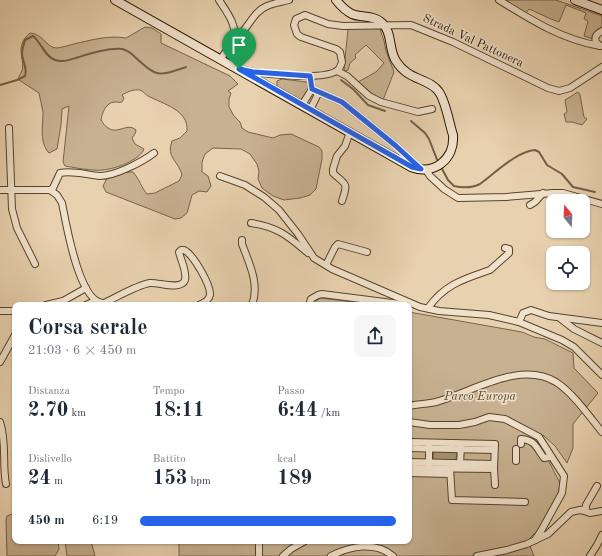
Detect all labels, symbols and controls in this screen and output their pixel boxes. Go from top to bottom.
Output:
street label: Strada Val Pattonera [421,12,525,70]
pin [222,28,256,69]
icon: arrive [228,34,250,56]
north arrow [546,194,590,238]
map controls [546,194,590,290]
button: locate [546,246,590,290]
button: share [354,315,396,357]
text: Corsa serale [28,317,148,339]
text: 21:03 · 6 × 450 m [28,344,136,357]
text: Distanza [28,386,70,397]
text: Tempo [153,386,185,397]
text: Passo [277,386,305,397]
park label: Parco Europa [443,391,516,403]
text: 2.70 [28,401,68,421]
text: 18:11 [153,401,205,421]
text: 6:44 [277,401,318,421]
text: km [68,408,86,419]
text: /km [318,408,340,419]
text: Dislivello [28,454,72,465]
text: Battito [153,454,186,465]
text: kcal [277,454,296,465]
text: 24 [28,469,51,489]
text: 153 [153,469,187,489]
text: 189 [277,469,312,489]
text: m [51,476,63,487]
text: bpm [187,476,211,487]
text: 450 m [28,514,65,527]
text: 6:19 [92,514,118,527]

